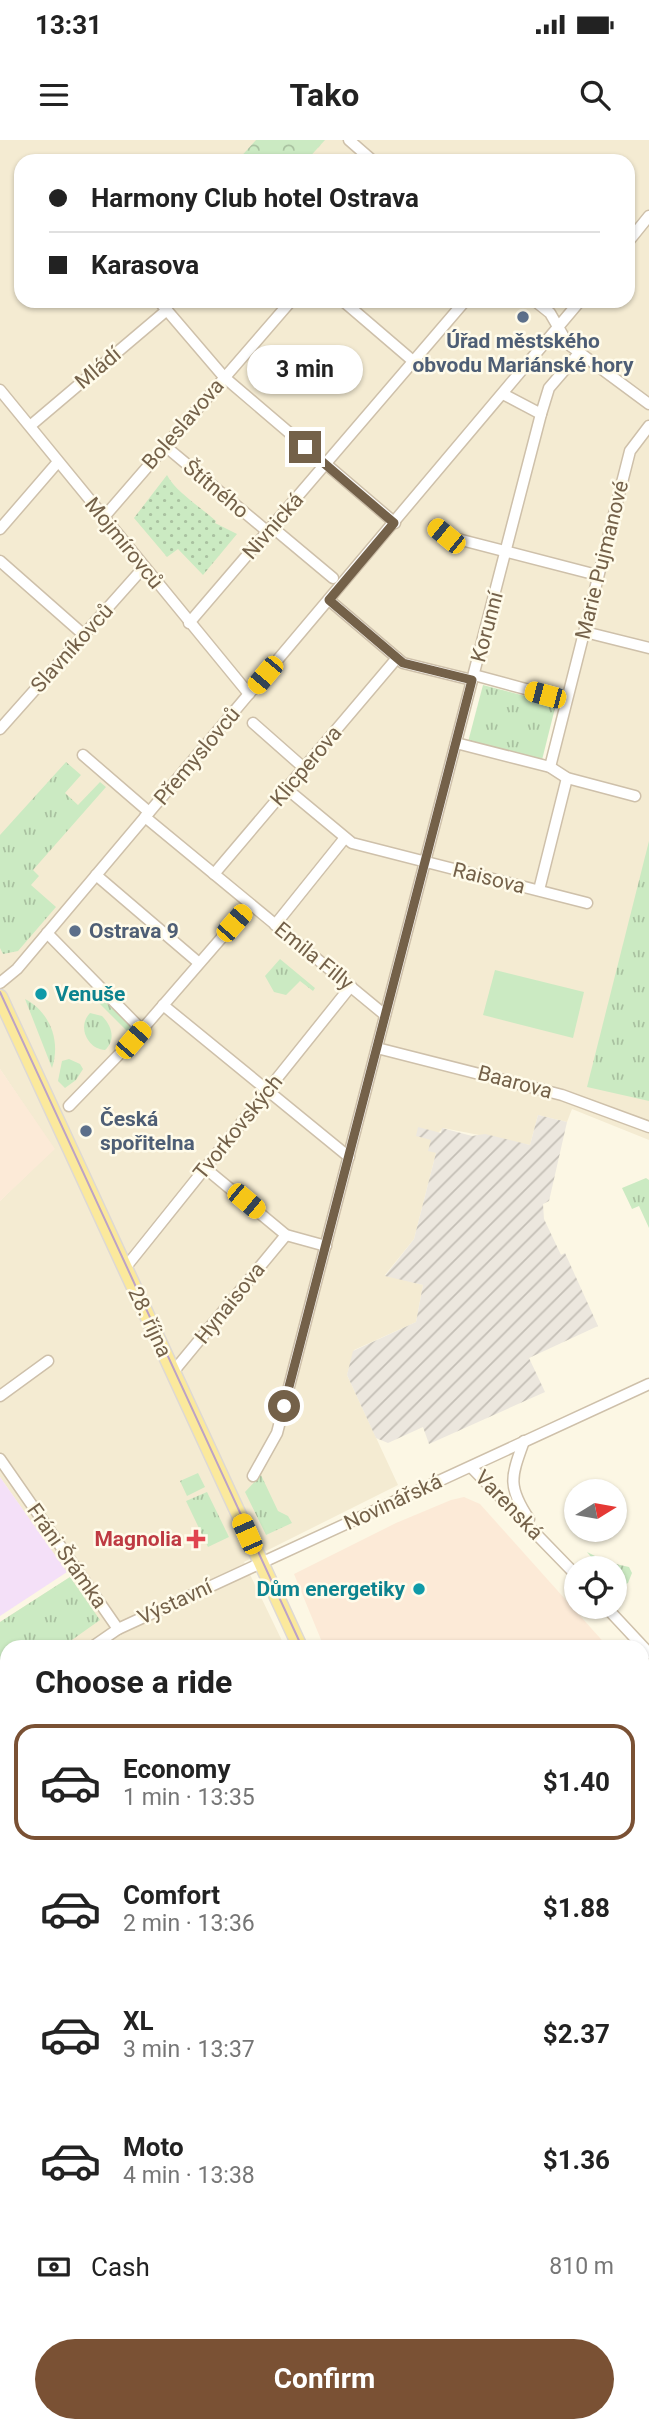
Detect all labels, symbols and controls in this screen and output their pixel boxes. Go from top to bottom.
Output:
text: 13:31 [35,10,102,40]
icon: menu [35,76,73,114]
text: Tako [290,76,359,114]
icon: search [576,76,614,114]
text: Harmony Club hotel Ostrava [91,183,419,213]
text: Karasova [91,250,199,280]
marker: Úřad městského obvodu Mariánské hory [515,309,531,325]
place label: Úřad městského obvodu Mariánské hory [413,329,634,377]
street label: Mládí [70,342,126,394]
callout: 3 min [247,345,363,394]
text: 3 min [276,356,334,383]
street label: Boleslavova [137,374,229,474]
route end [289,431,321,463]
street label: Štítného [179,455,253,523]
street label: Marie Pujmanové [571,478,633,642]
street label: Nivnická [238,488,308,564]
street label: Mojmírovců [80,493,168,593]
car [424,515,469,557]
street label: Korunní [466,588,508,665]
street label: Slavníkovců [26,599,118,697]
car [244,652,287,698]
car [522,679,569,711]
street label: Přemyslovců [149,702,245,810]
street label: Klicperova [265,721,347,811]
street label: Raisova [450,857,528,899]
car [213,900,256,946]
street label: Emila Filly [270,917,358,995]
place label: Ostrava 9 [89,919,179,943]
marker: Ostrava 9 [67,923,83,939]
place label: Venuše [55,982,125,1006]
marker: Venuše [33,986,49,1002]
car [112,1017,155,1063]
street label: Baarova [475,1061,555,1103]
street label: Tvorkovských [189,1070,287,1184]
place label: Česká spořitelna [100,1107,195,1155]
marker: Česká spořitelna [78,1123,94,1139]
car [224,1179,269,1223]
street label: Hynaisova [190,1258,270,1348]
street label: 28. října [123,1283,177,1361]
route start [268,1390,300,1422]
street label: Varenská [470,1465,548,1545]
street label: Novinářská [340,1469,446,1535]
north arrow [564,1479,626,1542]
map controls [564,1479,627,1619]
street label: Fráni Šrámka [22,1499,112,1613]
car [229,1511,266,1557]
place label: Magnolia [94,1527,182,1551]
marker: Magnolia [188,1531,204,1547]
button: locate [564,1556,627,1619]
street label: Výstavní [134,1574,217,1630]
place label: Dům energetiky [256,1577,405,1601]
marker: Dům energetiky [411,1581,427,1597]
text: Choose a ride [35,1663,232,1701]
icon: car [39,1751,102,1814]
text: Economy [123,1754,230,1784]
text: $1.40 [543,1767,610,1797]
text: 1 min · 13:35 [123,1784,255,1811]
icon: car [39,1877,102,1940]
text: Comfort [123,1880,220,1910]
text: $1.88 [543,1893,610,1923]
text: 2 min · 13:36 [123,1910,255,1937]
icon: car [39,2003,102,2066]
text: XL [123,2006,154,2036]
text: $2.37 [543,2019,610,2049]
text: 3 min · 13:37 [123,2036,255,2063]
icon: car [39,2129,102,2192]
text: Moto [123,2132,184,2162]
text: $1.36 [543,2145,610,2175]
text: 4 min · 13:38 [123,2162,255,2189]
icon: cash [35,2248,73,2286]
text: Cash [91,2252,150,2282]
text: 810 m [549,2253,614,2280]
button: Confirm [35,2339,614,2419]

